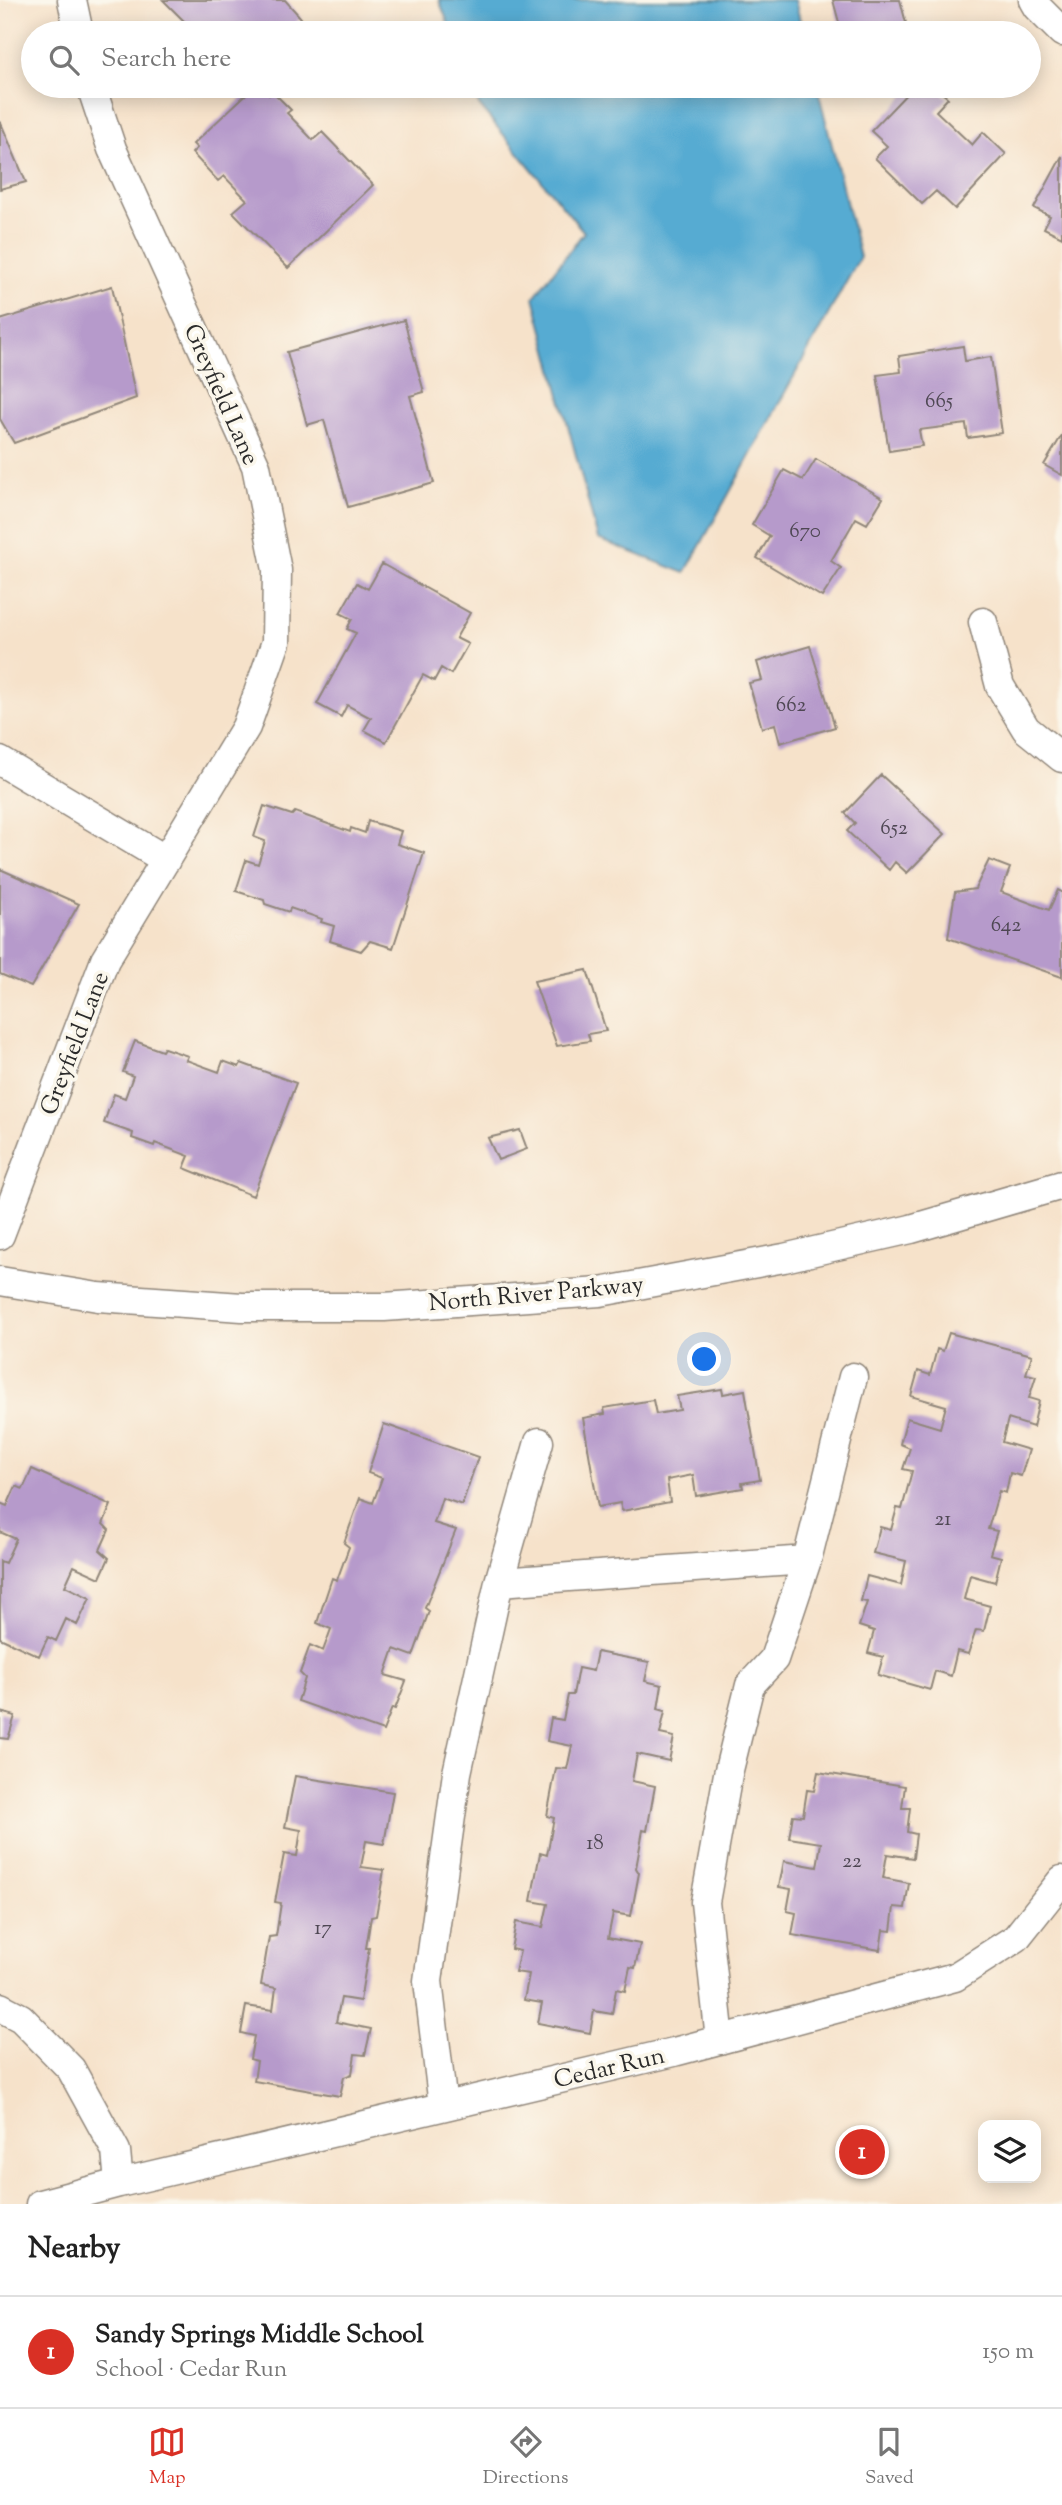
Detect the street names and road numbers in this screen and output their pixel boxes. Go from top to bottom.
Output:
street label: Greyfield Lane [174,319,266,471]
street label: Greyfield Lane [33,967,119,1120]
street label: North River Parkway [427,1269,645,1321]
street label: Cedar Run [551,2040,668,2098]

